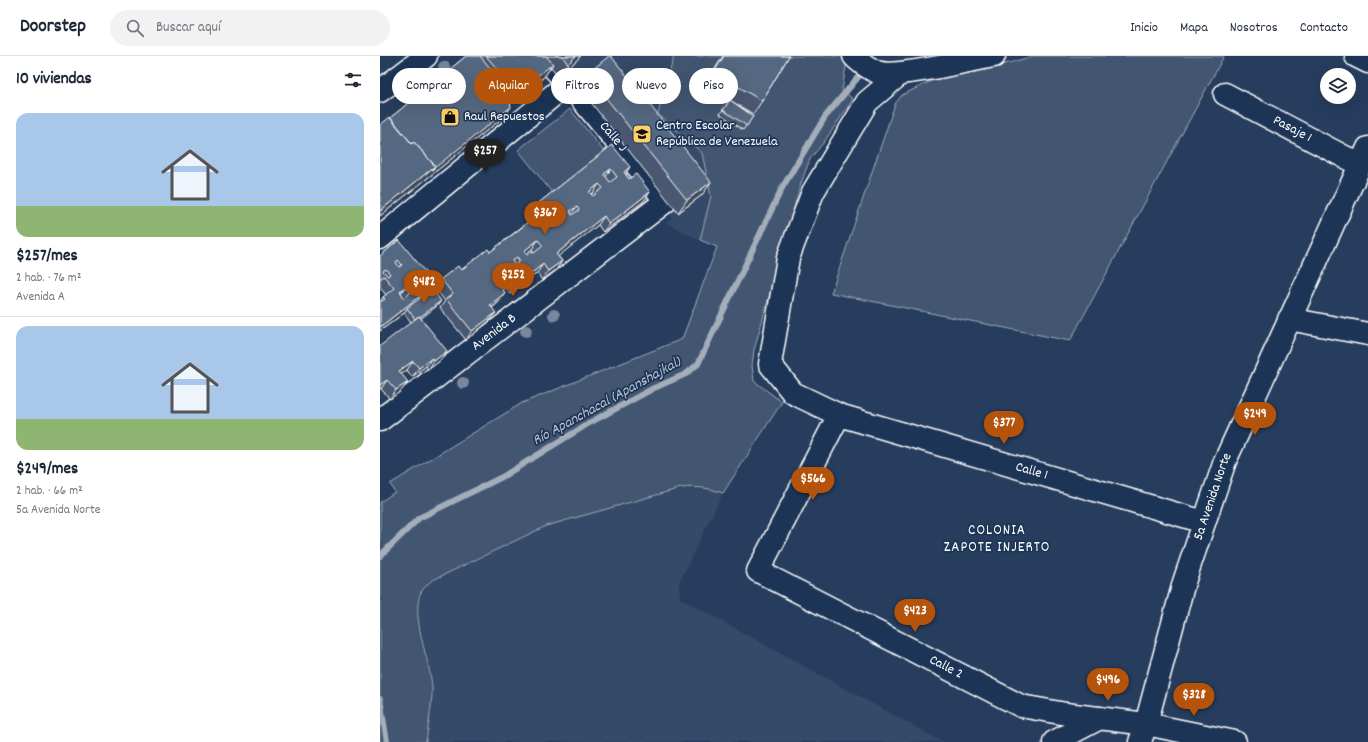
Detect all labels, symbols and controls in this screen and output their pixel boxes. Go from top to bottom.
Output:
search box [110,10,390,46]
text: Doorstep [20,14,86,41]
icon: search [124,17,146,39]
text: Buscar aquí [156,17,221,39]
text: Inicio [1130,18,1158,38]
text: Mapa [1180,18,1208,38]
text: Nosotros [1230,18,1278,38]
text: Contacto [1300,18,1348,38]
text: 10 viviendas [16,68,92,92]
chip: Comprar [392,68,466,104]
chip: Alquilar [474,68,543,104]
chip: Filtros [551,68,614,104]
chip: Nuevo [622,68,681,104]
chip: Piso [689,68,738,104]
map controls [1320,68,1356,104]
button: layers [1320,68,1356,104]
icon: filters [342,69,364,91]
shop icon: Raul Repuestos [439,106,461,128]
place label: Raul Repuestos [464,107,545,127]
street label: Pasaje 1 [1269,111,1315,148]
place label: Centro Escolar República de Venezuela [656,116,778,152]
street label: Calle J [594,117,632,157]
school or university icon: Centro Escolar República de Venezuela [631,123,653,145]
icon: home [154,139,226,211]
pin: $257 [461,139,509,173]
text: $257 [473,142,497,161]
pin: $367 [521,201,569,235]
text: $367 [533,204,557,223]
text: $257/mes [16,245,78,269]
pin: $252 [489,263,537,297]
text: $252 [501,266,525,285]
text: 2 hab. · 76 m² [16,269,81,288]
pin: $482 [400,270,448,304]
text: $482 [413,273,435,292]
text: Avenida A [16,288,65,307]
street label: Avenida B [468,309,521,356]
water label: Río Apanchacal (Apanshajkal) [529,351,686,452]
icon: home [154,352,226,424]
pin: $249 [1231,402,1279,436]
text: $249 [1243,405,1267,424]
pin: $377 [980,411,1028,445]
text: $377 [993,414,1015,433]
street label: 5a Avenida Norte [1189,450,1237,543]
street label: Calle 1 [1013,457,1050,486]
text: $249/mes [16,458,78,482]
pin: $566 [789,467,837,501]
text: $566 [800,470,826,489]
text: 2 hab. · 66 m² [16,482,83,501]
text: 5a Avenida Norte [16,501,100,520]
district label: COLONIA ZAPOTE INJERTO [944,520,1050,559]
pin: $423 [891,599,939,633]
text: $423 [903,602,927,621]
street label: Calle 2 [925,650,966,685]
pin: $496 [1084,668,1132,702]
text: $496 [1096,671,1120,690]
pin: $328 [1170,683,1218,717]
text: $328 [1182,686,1206,705]

